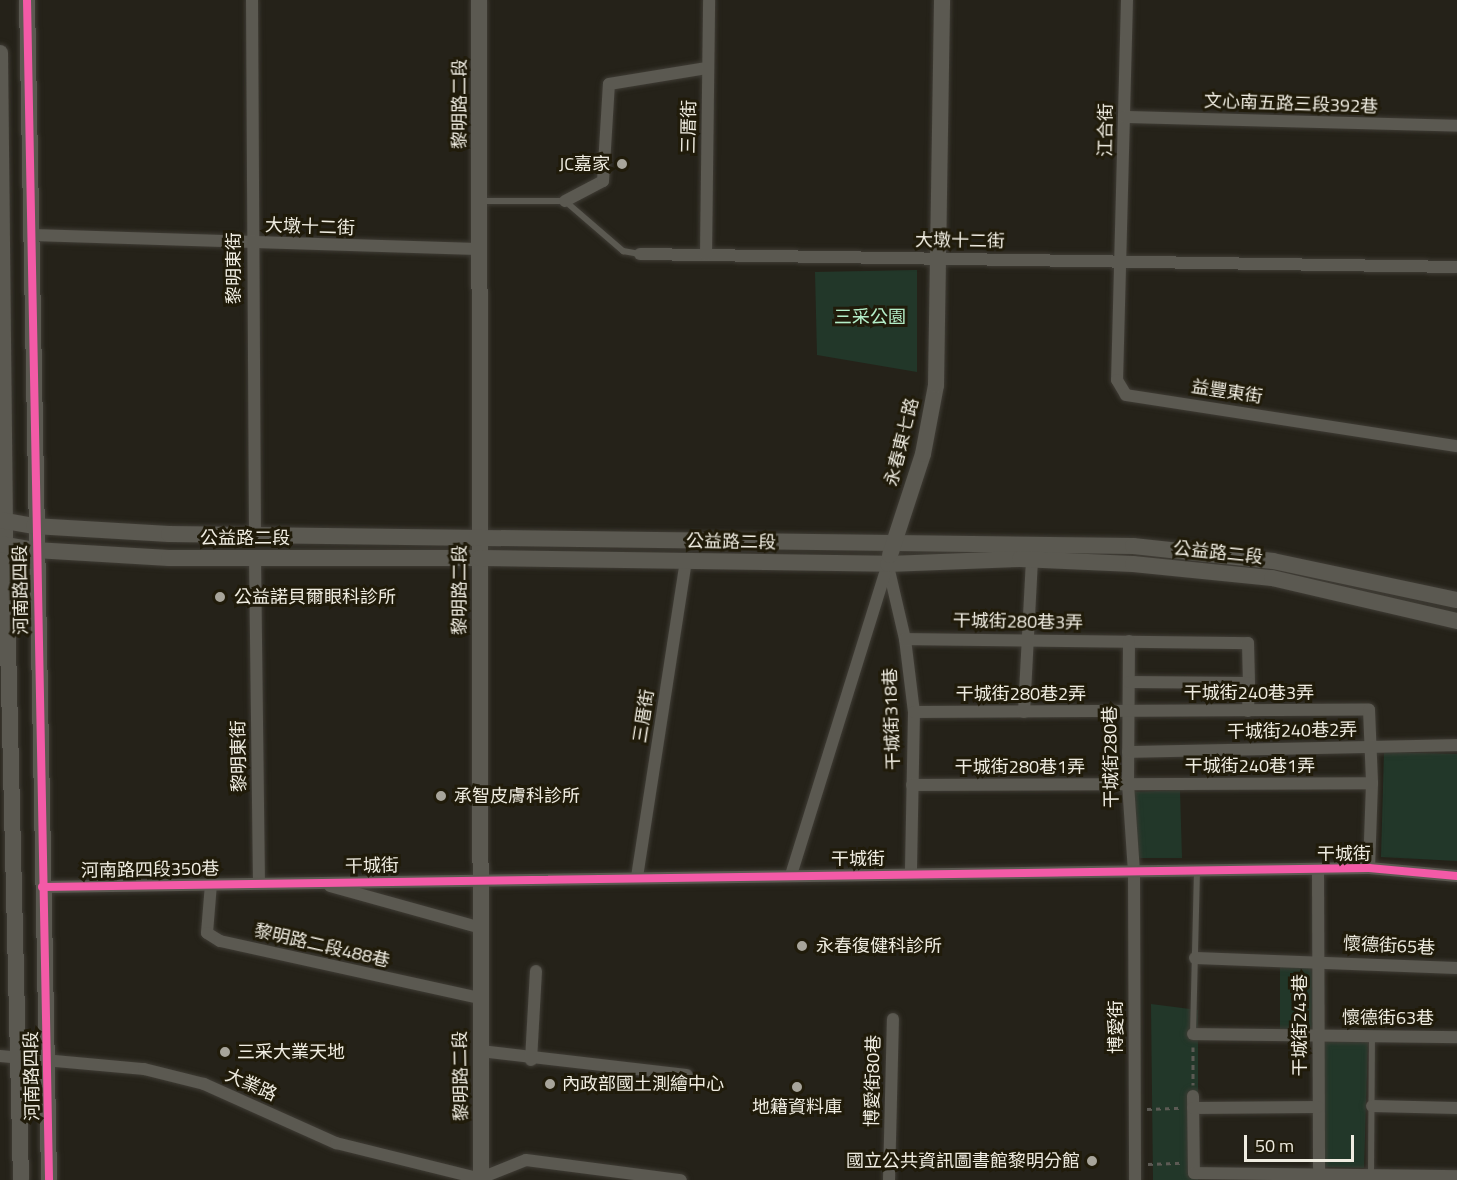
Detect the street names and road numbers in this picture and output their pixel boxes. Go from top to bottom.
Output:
street label: 黎明路二段 [449,59,471,149]
street label: 文心南五路三段392巷 [1204,90,1378,118]
street label: 三厝街 [678,100,700,154]
street label: 江合街 [1095,103,1117,157]
street label: 大墩十二街 [265,215,355,239]
street label: 大墩十二街 [915,229,1005,253]
street label: 黎明東街 [223,232,245,304]
street label: 益豐東街 [1190,376,1264,408]
street label: 永春東七路 [881,396,923,488]
street label: 公益路二段 [200,527,290,549]
street label: 公益路二段 [686,530,776,554]
street label: 公益路二段 [1172,538,1264,568]
street label: 河南路四段 [9,545,33,635]
street label: 黎明路二段 [449,545,471,635]
street label: 干城街280巷3弄 [953,610,1083,634]
street label: 干城街318巷 [879,668,905,770]
street label: 干城街240巷3弄 [1184,682,1314,704]
street label: 干城街280巷2弄 [956,683,1086,705]
street label: 三厝街 [629,688,659,744]
street label: 干城街280巷 [1099,706,1123,808]
street label: 干城街240巷2弄 [1227,719,1357,743]
street label: 黎明東街 [228,720,250,792]
street label: 干城街240巷1弄 [1185,755,1315,777]
street label: 干城街280巷1弄 [955,756,1085,778]
street label: 干城街 [1317,843,1371,865]
street label: 干城街 [831,848,885,870]
street label: 干城街 [345,855,399,877]
street label: 河南路四段350巷 [81,858,219,882]
street label: 黎明路二段488巷 [252,920,392,972]
street label: 懷德街65巷 [1342,933,1436,959]
street label: 干城街243巷 [1289,974,1311,1076]
street label: 博愛街 [1105,1000,1127,1054]
street label: 懷德街63巷 [1342,1007,1434,1029]
street label: 河南路四段 [20,1031,44,1121]
street label: 黎明路二段 [449,1031,473,1121]
street label: 博愛街80巷 [861,1035,885,1127]
street label: 大業路 [222,1064,280,1106]

